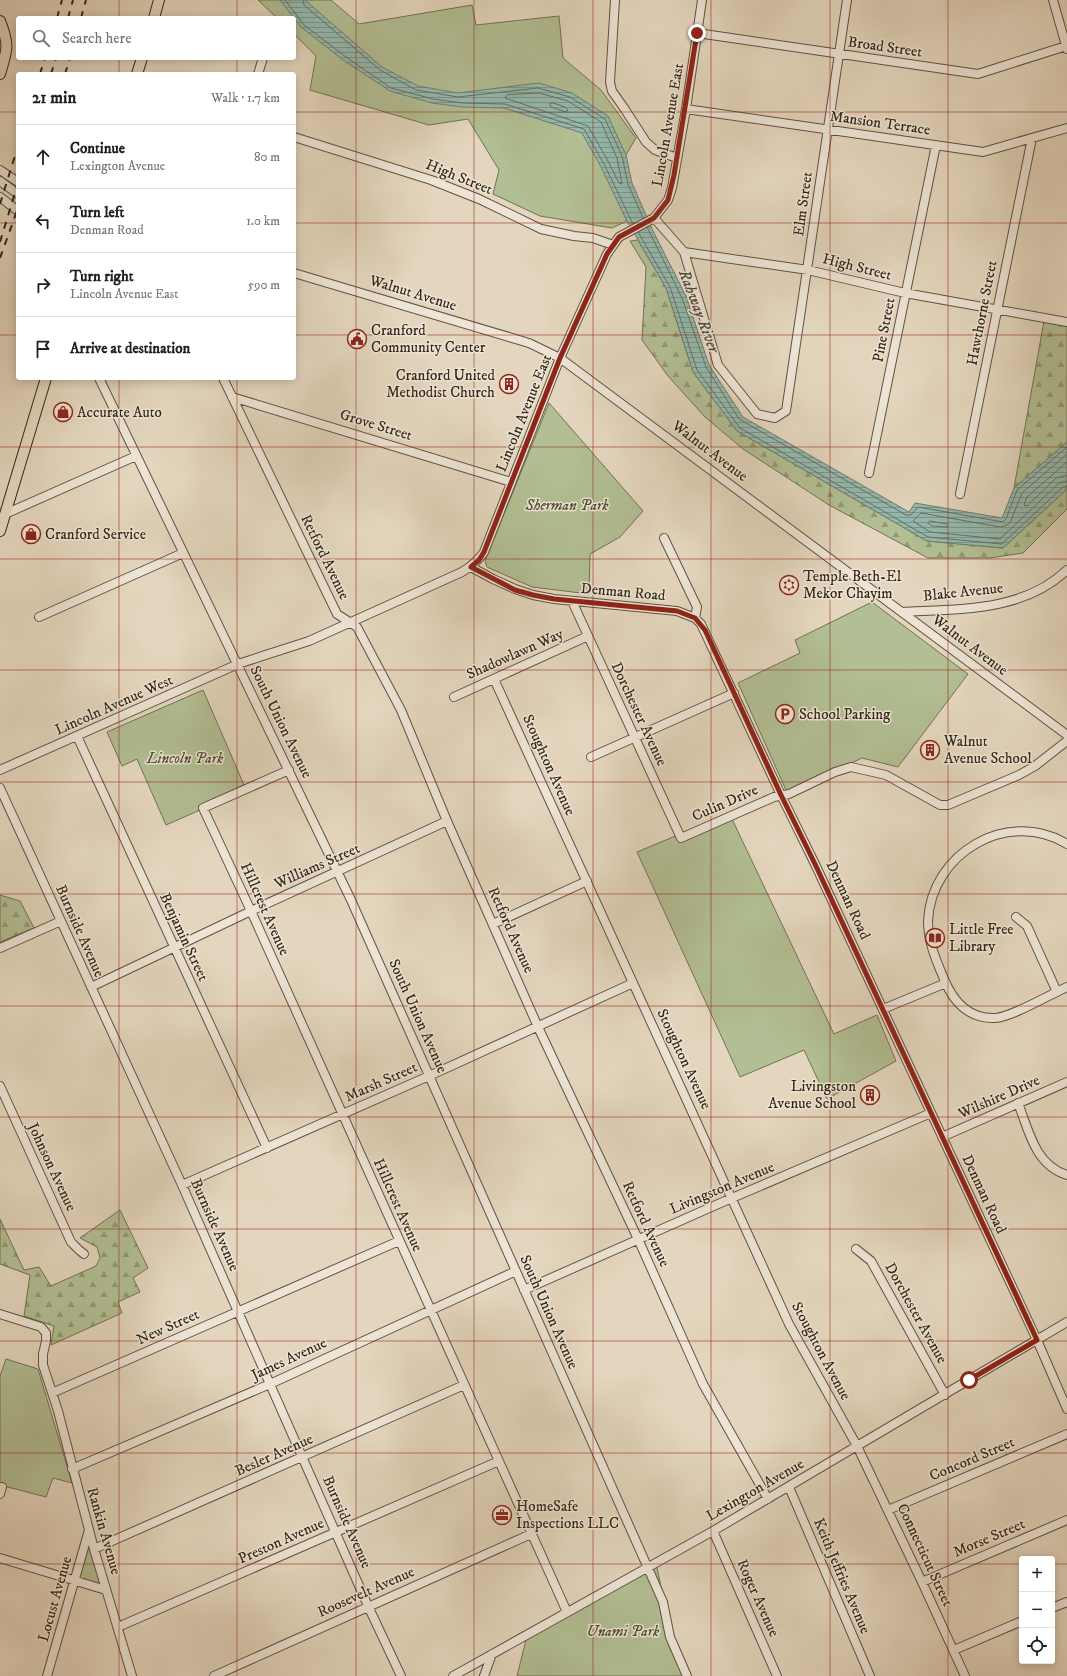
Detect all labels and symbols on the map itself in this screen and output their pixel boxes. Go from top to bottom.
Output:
route end [688,24,706,42]
street label: Broad Street [847,32,924,62]
street label: Lincoln Avenue East [648,62,688,188]
street label: Mansion Terrace [828,107,932,139]
street label: High Street [423,155,495,199]
street label: Elm Street [789,170,817,238]
street label: High Street [821,249,894,285]
street label: Hawthorne Street [963,259,1002,367]
water label: Rahway River [674,266,724,357]
street label: Walnut Avenue [366,270,459,315]
street label: Pine Street [868,296,900,364]
place label: Cranford Community Center [371,321,486,357]
public building icon: Cranford Community Center [346,328,368,350]
street label: Lincoln Avenue East [492,351,556,475]
place label: Cranford United Methodist Church [386,366,496,402]
building icon: Cranford United Methodist Church [498,373,520,395]
shop icon: Accurate Auto [52,401,74,423]
place label: Accurate Auto [77,403,162,422]
street label: Grove Street [337,405,415,445]
street label: Walnut Avenue [668,416,752,486]
park label: Sherman Park [525,496,609,515]
street label: Retford Avenue [296,511,354,603]
shop icon: Cranford Service [20,523,42,545]
place label: Cranford Service [45,525,146,544]
place label: Temple Beth-El Mekor Chayim [803,567,902,603]
synagogue icon: Temple Beth-El Mekor Chayim [778,574,800,596]
street label: Blake Avenue [922,578,1004,606]
street label: Denman Road [580,579,667,605]
street label: Walnut Avenue [928,610,1012,680]
street label: Shadowlawn Way [464,624,567,684]
street label: Dorchester Avenue [607,659,671,769]
street label: South Union Avenue [246,663,316,781]
street label: Lincoln Avenue West [52,670,176,740]
parking icon: School Parking [774,703,796,725]
place label: School Parking [799,705,891,724]
street label: Stoughton Avenue [518,711,580,819]
place label: Walnut Avenue School [943,732,1032,768]
building icon: Walnut Avenue School [919,739,941,761]
park label: Lincoln Park [146,749,224,768]
street label: Culin Drive [689,780,761,826]
street label: Williams Street [270,839,363,894]
street label: Denman Road [821,857,875,943]
street label: Hillcrest Avenue [236,859,294,959]
street label: Burnside Avenue [51,882,109,980]
street label: Retford Avenue [484,884,538,976]
street label: Benjamin Street [155,890,213,984]
place label: Little Free Library [949,920,1014,956]
library icon: Little Free Library [924,927,946,949]
street label: South Union Avenue [384,956,452,1076]
street label: Stoughton Avenue [652,1006,716,1112]
street label: Marsh Street [342,1058,420,1106]
street label: Wilshire Drive [954,1071,1043,1124]
place label: Livingston Avenue School [768,1077,856,1113]
building icon: Livingston Avenue School [859,1084,881,1106]
street label: Johnson Avenue [22,1118,81,1214]
street label: Denman Road [957,1151,1011,1237]
street label: Hillcrest Avenue [369,1155,427,1255]
street label: Livingston Avenue [667,1157,777,1219]
street label: Burnside Avenue [186,1176,244,1274]
street label: Retford Avenue [618,1178,674,1270]
street label: South Union Avenue [515,1252,583,1372]
street label: Dorchester Avenue [880,1259,952,1367]
street label: Stoughton Avenue [787,1299,855,1403]
street label: New Street [134,1305,202,1349]
street label: James Avenue [246,1333,330,1386]
route start [960,1371,978,1389]
street label: Besler Avenue [232,1429,316,1481]
street label: Concord Street [927,1433,1018,1485]
street label: Lexington Avenue [703,1454,807,1526]
street label: Burnside Avenue [318,1473,376,1571]
street label: Rankin Avenue [82,1485,126,1577]
place label: HomeSafe Inspections LLC [516,1497,619,1533]
street label: Connecticut Street [893,1500,957,1610]
office icon: HomeSafe Inspections LLC [491,1504,513,1526]
street label: Preston Avenue [235,1514,327,1568]
street label: Morse Street [950,1514,1028,1562]
street label: Keith Jeffries Avenue [809,1515,875,1637]
street label: Locust Avenue [34,1554,76,1644]
street label: Roger Avenue [732,1556,784,1640]
street label: Roosevelt Avenue [315,1562,417,1622]
park label: Unami Park [587,1622,660,1641]

